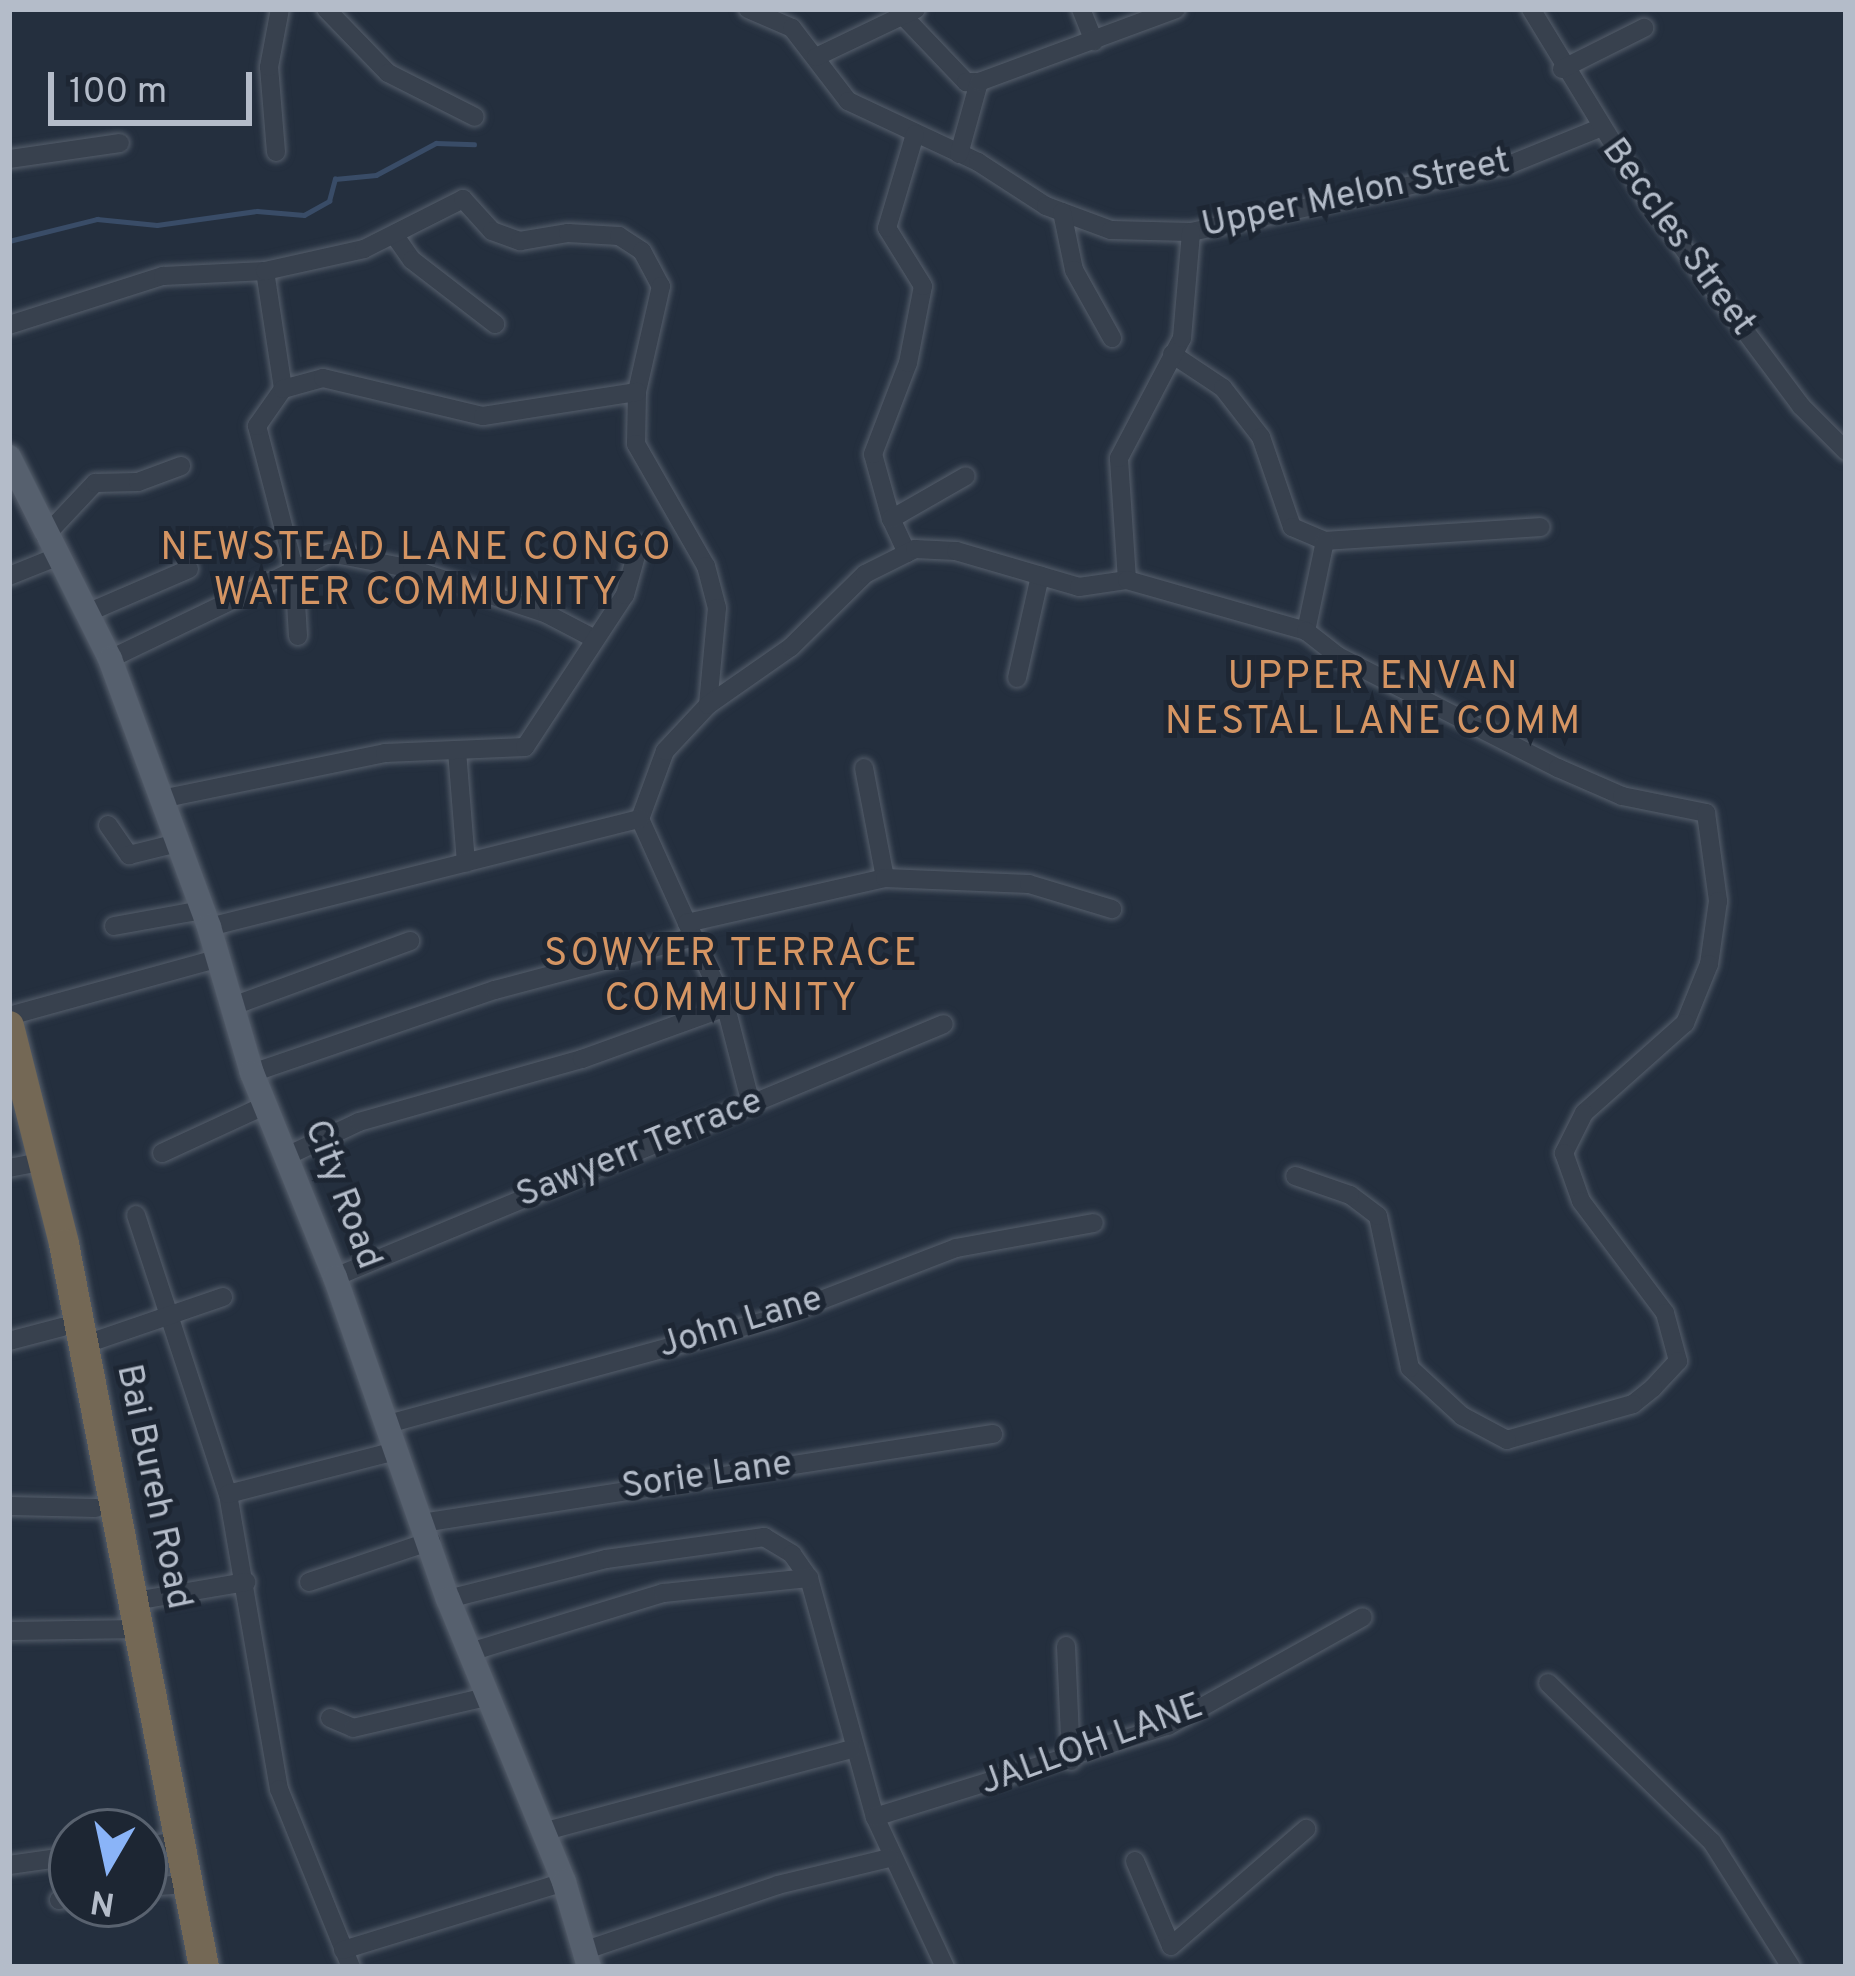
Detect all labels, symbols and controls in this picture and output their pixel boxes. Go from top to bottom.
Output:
scale bar [54,48,258,122]
text: 100 m [69,70,167,116]
street label: Beccles Street [1591,131,1763,345]
street label: Upper Melon Street [1198,141,1514,249]
district label: NEWSTEAD LANE CONGO WATER COMMUNITY [160,528,674,619]
district label: UPPER ENVAN NESTAL LANE COMM [1164,657,1584,748]
district label: SOWYER TERRACE COMMUNITY [543,934,921,1025]
street label: Sawyerr Terrace [510,1081,770,1219]
street label: City Road [293,1114,389,1276]
street label: John Lane [654,1279,828,1369]
street label: Bai Bureh Road [105,1361,199,1613]
street label: Sorie Lane [619,1444,795,1510]
street label: JALLOH LANE [975,1686,1209,1806]
north arrow [48,1808,168,1928]
text: N [88,1878,118,1923]

